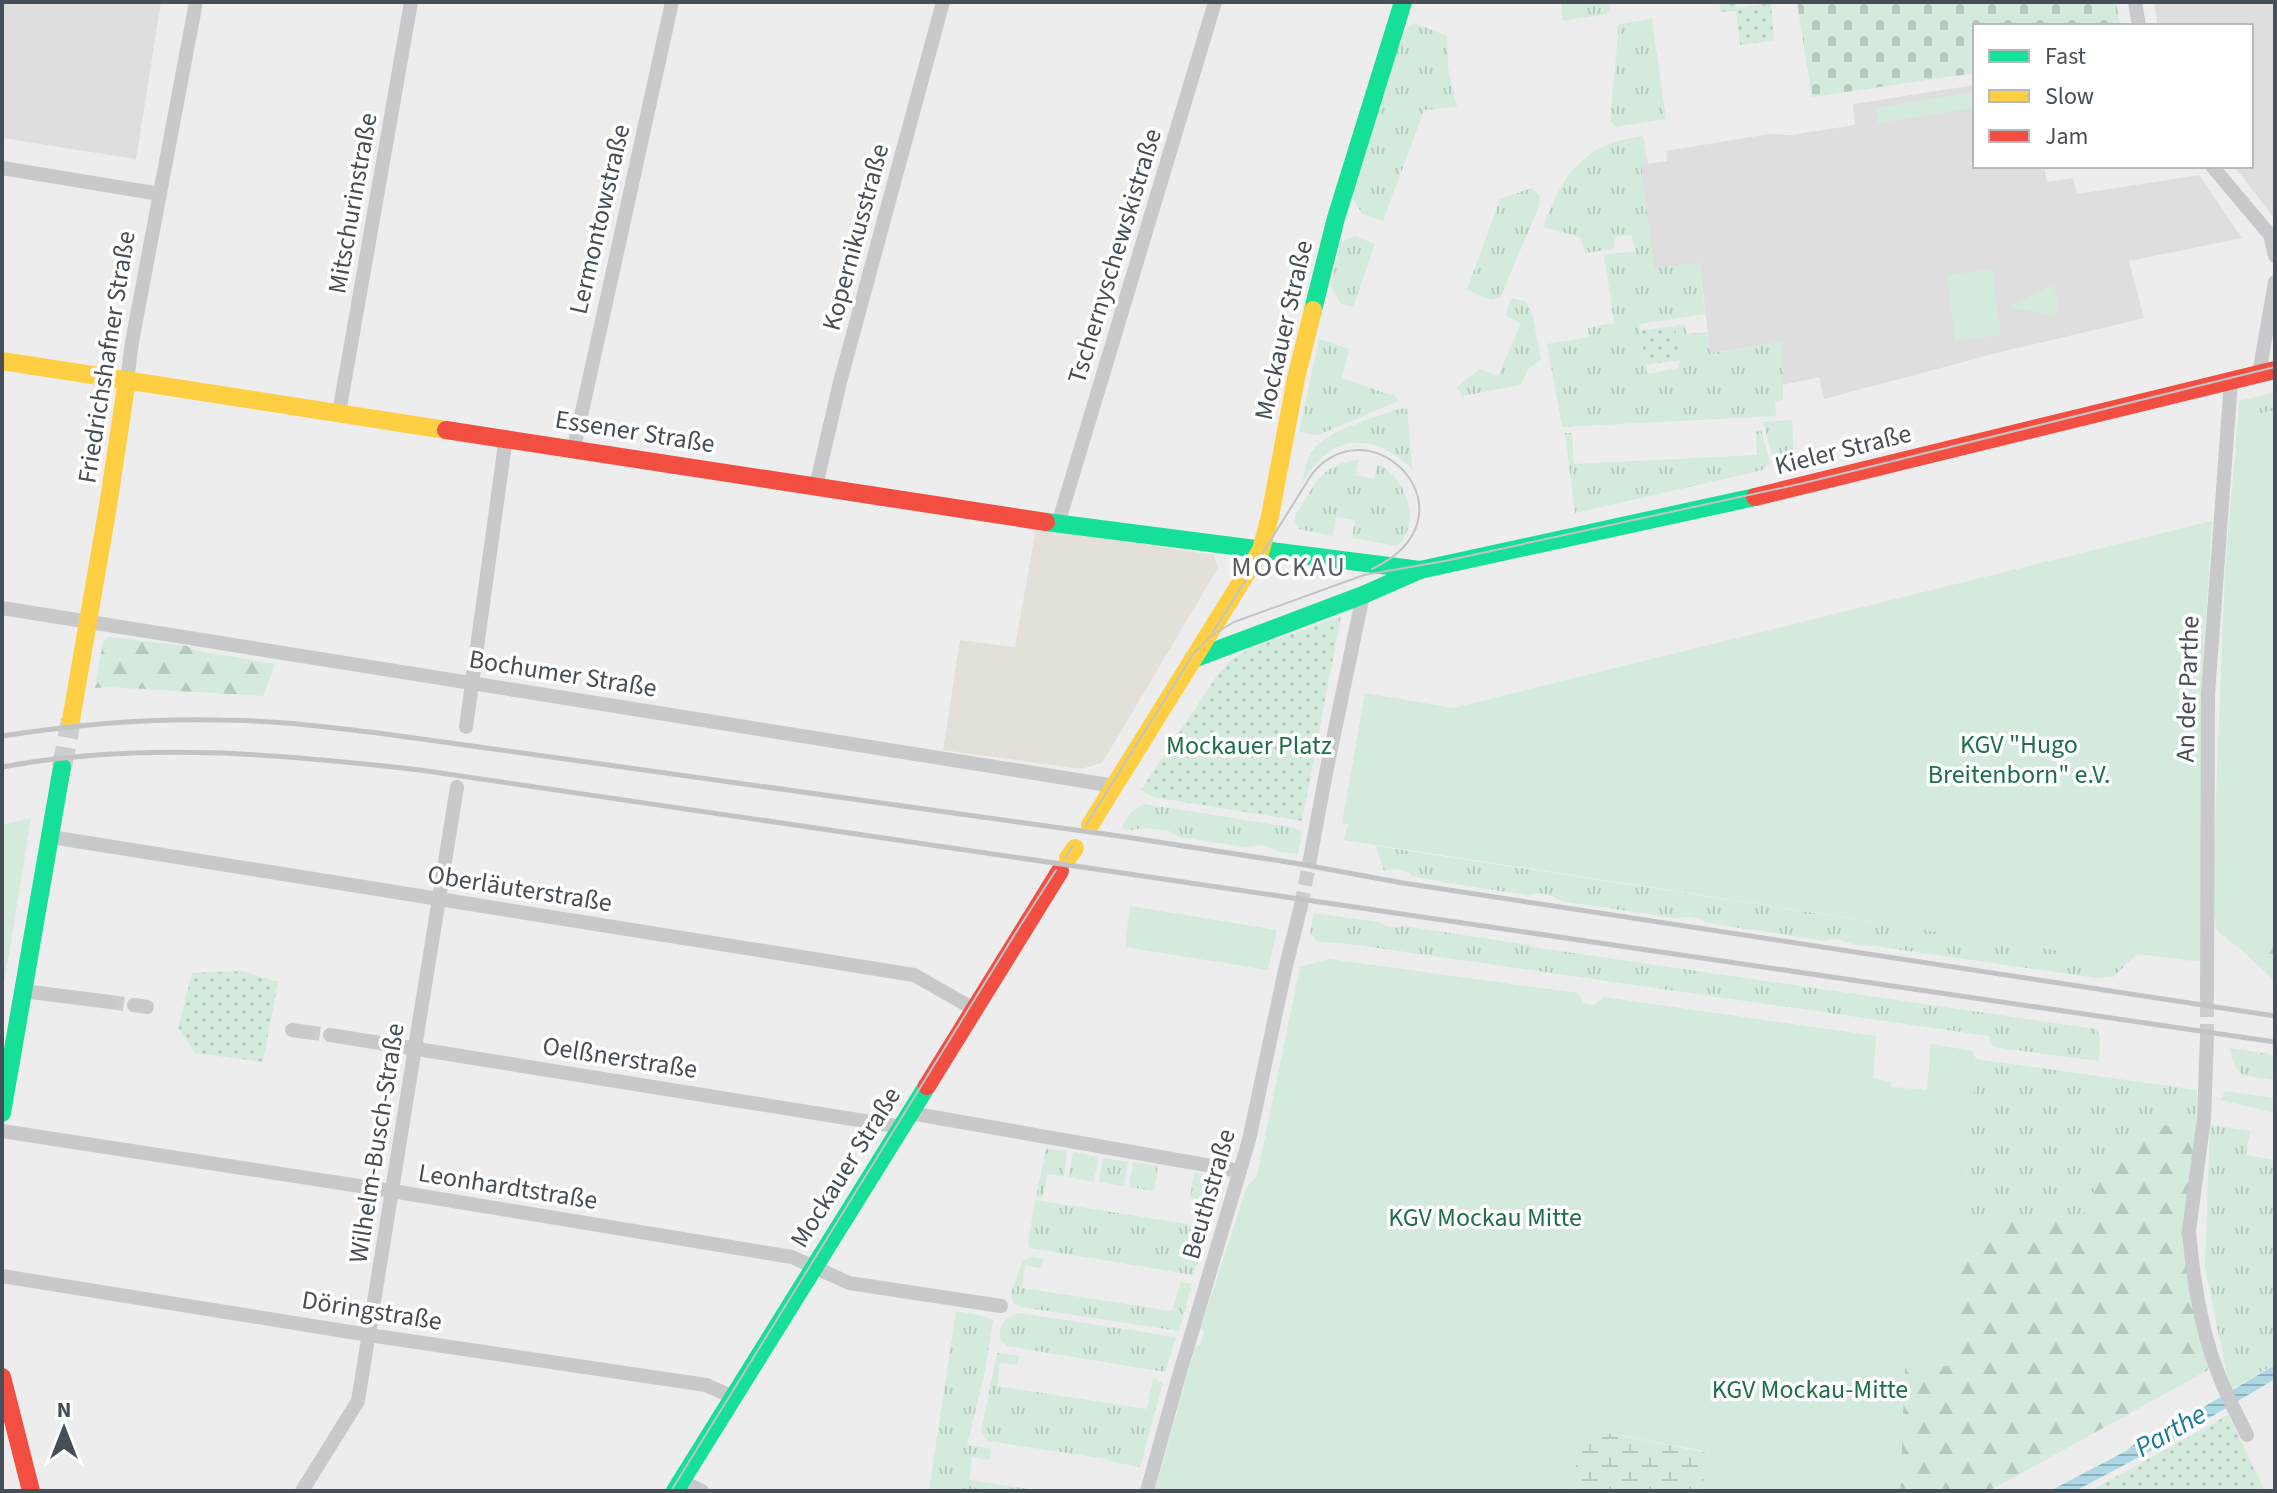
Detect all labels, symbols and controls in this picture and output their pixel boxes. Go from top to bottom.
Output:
legend [1973,24,2253,168]
text: Fast [2045,39,2086,74]
text: Slow [2045,79,2094,114]
street label: Mitschurinstraße [318,110,387,296]
text: Jam [2045,119,2089,154]
street label: Lermontowstraße [560,121,639,318]
street label: Tschernyschewskistraße [1058,124,1171,388]
street label: Kopernikusstraße [813,140,898,335]
street label: Friedrichshafner Straße [68,228,145,486]
street label: Mockauer Straße [1245,237,1322,424]
street label: Essener Straße [552,401,717,462]
street label: Kieler Straße [1771,415,1915,484]
district label: MOCKAU [1231,547,1347,587]
street label: An der Parthe [2166,615,2209,763]
street label: Bochumer Straße [466,640,659,707]
park label: KGV "Hugo Breitenborn" e.V. [1928,726,2110,793]
park label: Mockauer Platz [1166,727,1332,764]
street label: Oberläuterstraße [425,856,615,921]
street label: Wilhelm-Busch-Straße [339,1021,414,1266]
street label: Oelßnerstraße [540,1027,700,1088]
street label: Mockauer Straße [781,1080,910,1255]
street label: Beuthstraße [1172,1125,1245,1264]
street label: Leonhardtstraße [416,1154,600,1219]
park label: KGV Mockau Mitte [1388,1199,1582,1236]
street label: Döringstraße [299,1281,445,1340]
park label: KGV Mockau-Mitte [1712,1371,1908,1408]
north arrow [24,1389,104,1469]
text: N [57,1394,71,1426]
water label: Parthe [2127,1394,2214,1467]

